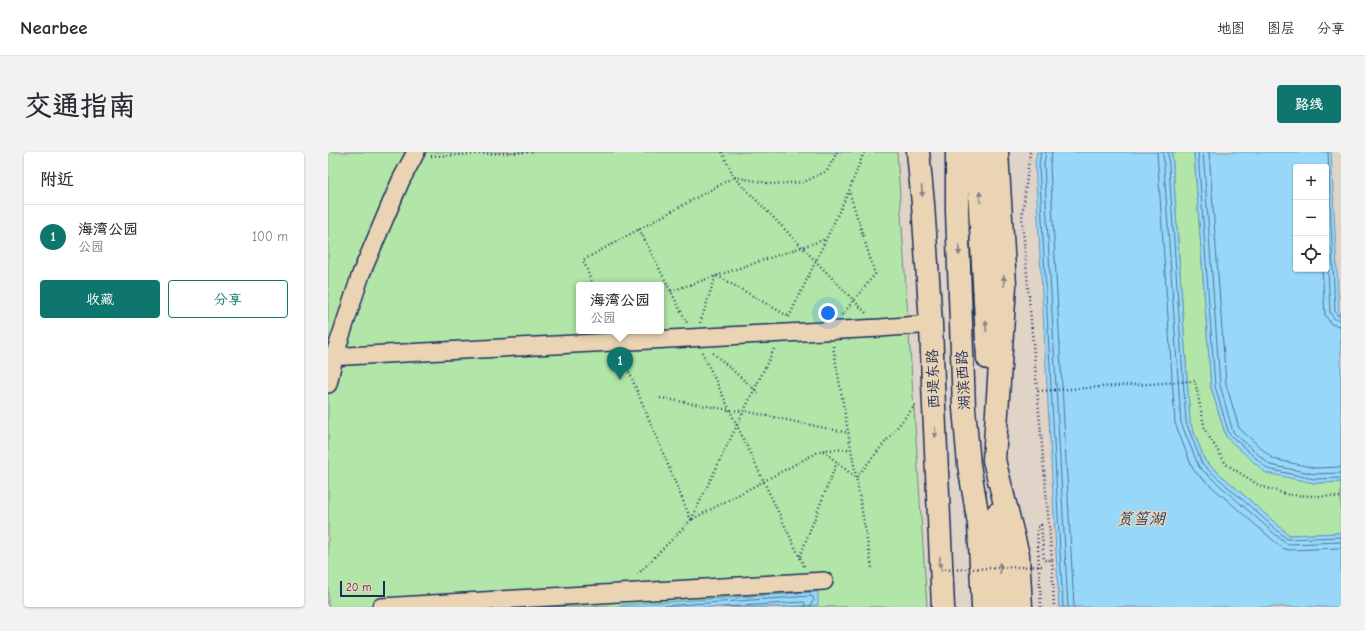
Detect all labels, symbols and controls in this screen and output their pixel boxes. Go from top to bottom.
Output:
text: Nearbee [20,17,88,39]
text: 地图 [1217,20,1245,37]
text: 图层 [1267,20,1295,37]
text: 分享 [1317,20,1345,37]
button: 路线 [1277,85,1341,123]
text: 交通指南 [24,90,136,122]
map controls [1293,164,1329,272]
button: + [1293,164,1329,200]
text: 附近 [40,170,74,189]
one-way arrow [919,185,925,197]
one-way arrow [976,191,983,203]
button: − [1293,200,1329,236]
text: 海湾公园 [78,220,138,238]
text: 1 [50,229,56,244]
text: 100 m [252,229,288,244]
button: locate [1293,236,1329,272]
text: 公园 [78,239,104,254]
one-way arrow [955,244,962,256]
one-way arrow [1001,275,1008,287]
button: 收藏 [40,280,160,318]
button: 分享 [168,280,288,318]
popup [576,282,664,334]
text: 海湾公园 [590,291,650,309]
your location [818,303,838,323]
text: 公园 [590,310,616,325]
one-way arrow [983,320,990,332]
pin: 1 [607,347,633,380]
street label: 西堤东路 [923,349,943,409]
street label: 湖滨西路 [952,350,974,410]
one-way arrow [931,426,938,438]
water label: 筼筜湖 [1117,510,1167,528]
one-way arrow [937,556,944,568]
one-way arrow [997,562,1004,574]
scale bar [340,579,385,598]
text: 20 m [346,581,371,594]

